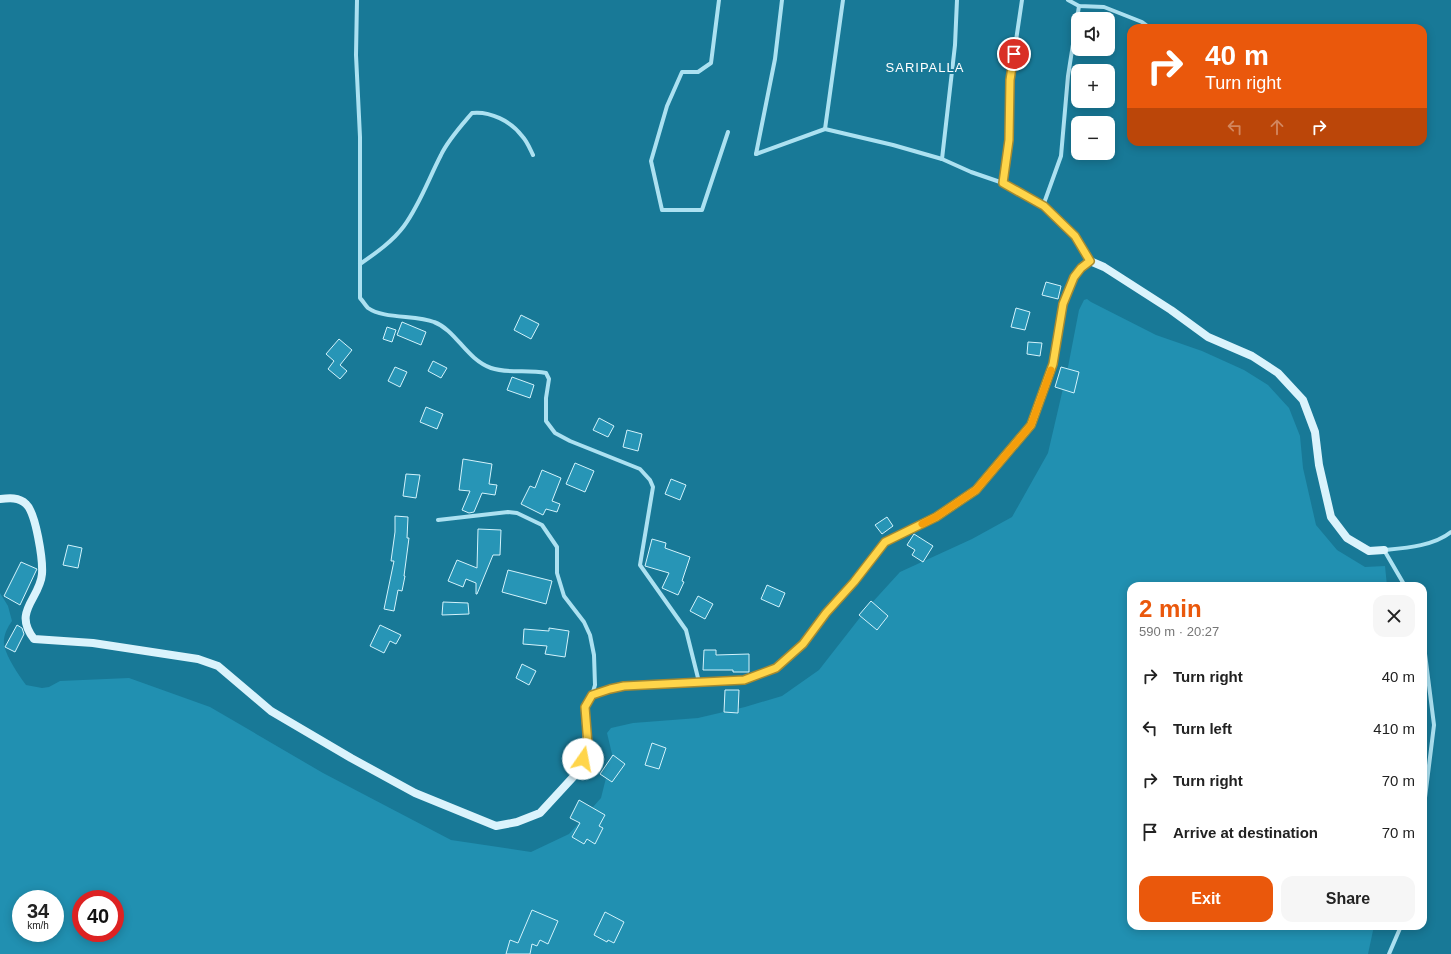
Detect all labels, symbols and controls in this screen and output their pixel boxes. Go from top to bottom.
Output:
map controls [1071,12,1115,160]
button: sound [1071,12,1115,56]
pin [997,37,1031,71]
icon: right [1139,40,1191,92]
text: 40 m [1205,40,1269,71]
icon: arrive [1003,43,1025,65]
district label: SARIPALLA [886,60,964,75]
button: + [1071,64,1115,108]
text: Turn right [1205,73,1281,93]
button: − [1071,116,1115,160]
icon: left [1224,116,1246,138]
icon: ahead [1266,116,1288,138]
icon: right [1308,116,1330,138]
text: 2 min [1139,595,1202,622]
button: close [1373,595,1415,637]
text: 590 m · 20:27 [1139,624,1219,639]
icon: right [1139,665,1161,687]
text: Turn right [1173,668,1243,685]
text: 40 m [1382,668,1415,685]
icon: left [1139,717,1161,739]
text: Turn left [1173,720,1232,737]
text: 410 m [1373,720,1415,737]
position arrow [562,738,604,780]
icon: right [1139,769,1161,791]
text: Turn right [1173,772,1243,789]
text: 70 m [1382,772,1415,789]
icon: arrive [1139,821,1161,843]
text: Arrive at destination [1173,824,1318,841]
text: 70 m [1382,824,1415,841]
button: Exit [1139,876,1273,922]
button: Share [1281,876,1415,922]
speed limit sign: 40 [72,890,124,942]
text: 34 [27,900,49,922]
text: km/h [27,920,49,931]

